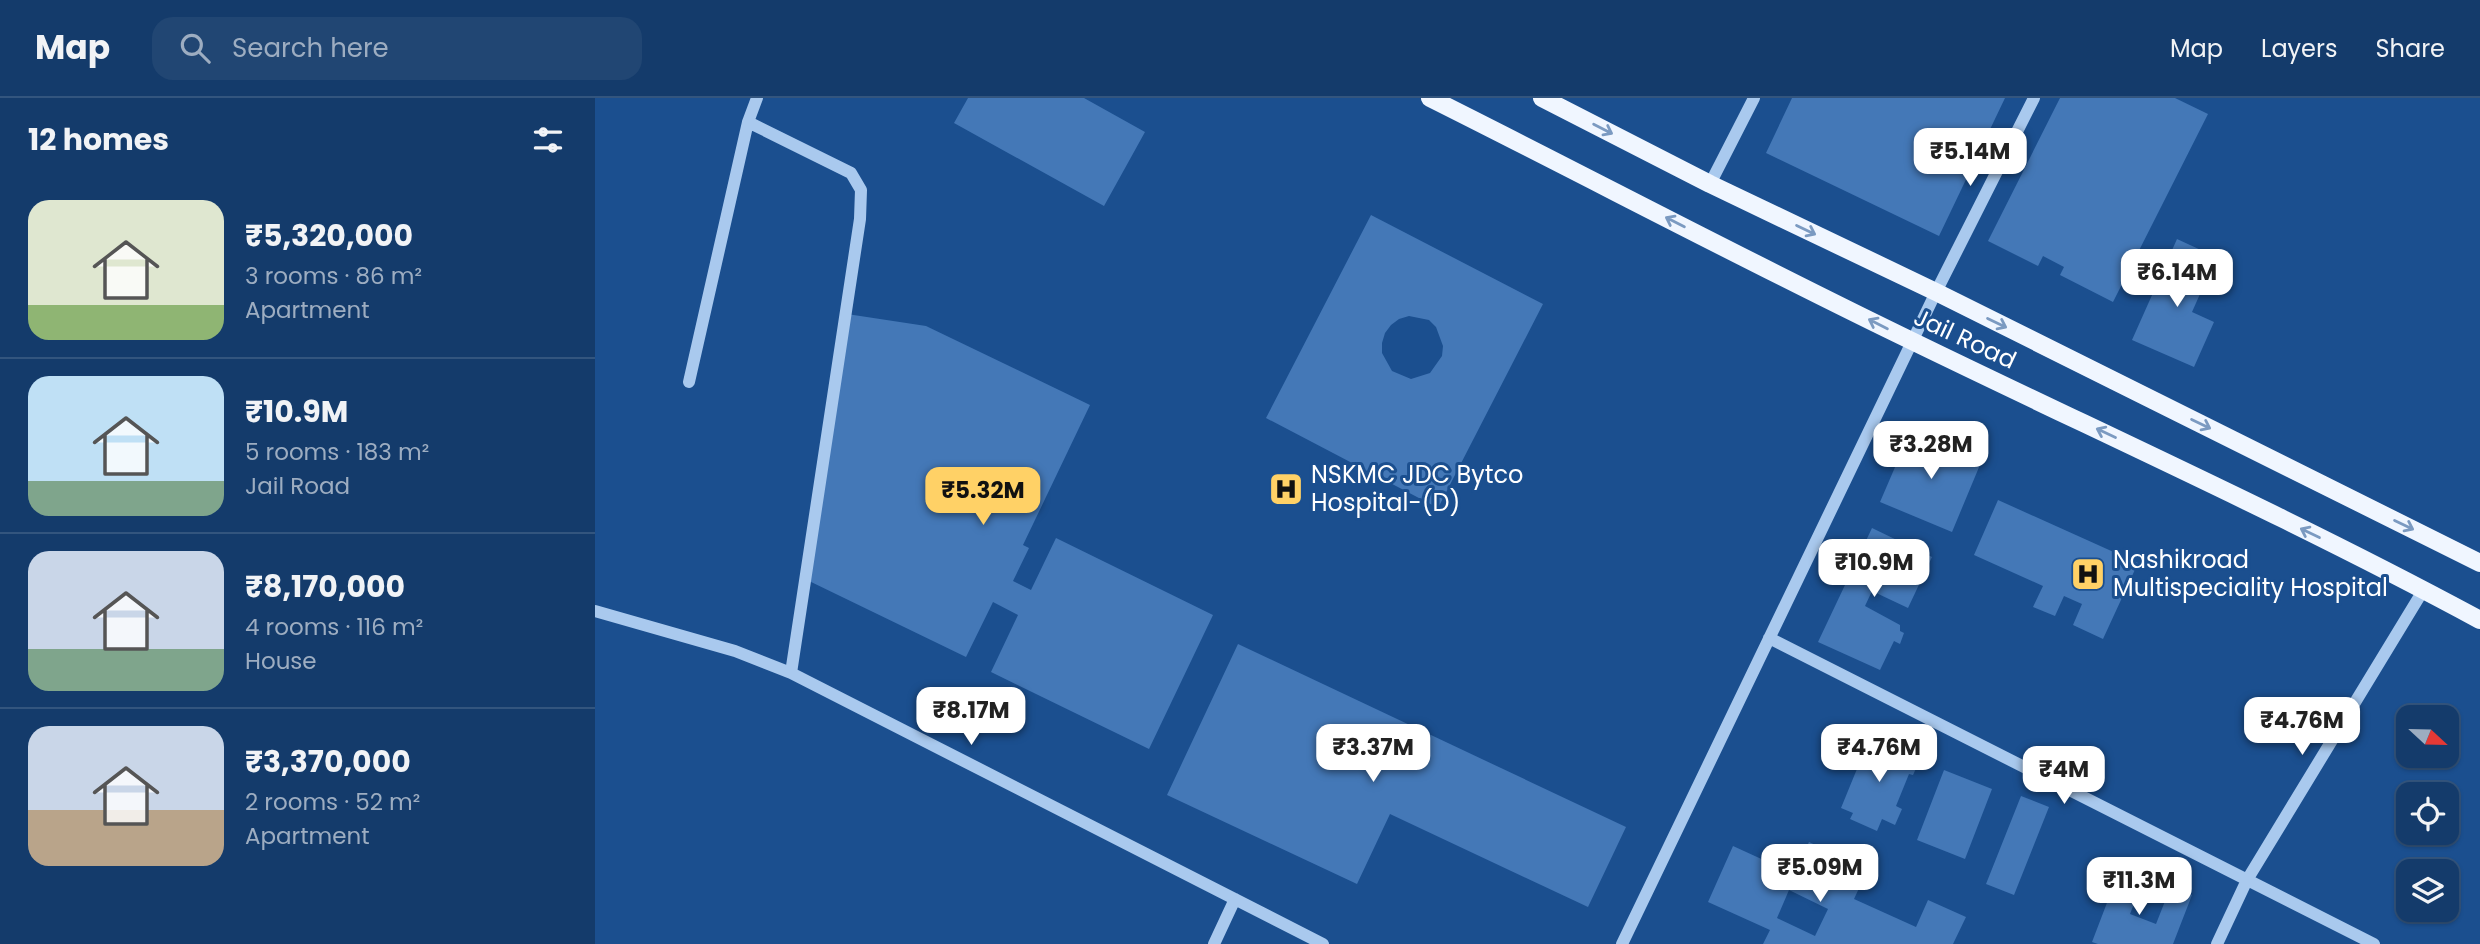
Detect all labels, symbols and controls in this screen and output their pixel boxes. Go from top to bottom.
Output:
search box [152,17,642,80]
text: Map [35,24,110,71]
icon: search [176,29,214,67]
text: Search here [232,30,389,66]
text: Map [2170,32,2223,65]
text: Layers [2261,32,2337,65]
text: Share [2375,32,2445,65]
text: 12 homes [28,118,169,161]
icon: filters [529,121,567,159]
one-way arrow [1592,122,1612,136]
pin: ₹5.14M [1913,129,2027,188]
text: ₹5.14M [1930,135,2010,167]
text: ₹5,320,000 [245,214,413,257]
one-way arrow [1665,214,1686,228]
one-way arrow [1795,224,1816,237]
icon: home [84,228,168,312]
pin: ₹6.14M [2120,250,2234,309]
text: ₹6.14M [2137,256,2217,288]
text: 3 rooms · 86 m² [245,260,422,292]
text: Apartment [245,294,370,326]
street label: Jail Road [1909,300,2022,377]
one-way arrow [1986,316,2007,330]
one-way arrow [1868,317,1889,331]
text: ₹10.9M [245,390,348,433]
icon: home [84,404,168,488]
one-way arrow [2190,417,2211,431]
pin: ₹3.28M [1874,422,1988,481]
one-way arrow [2096,426,2117,439]
text: ₹3.28M [1889,428,1973,460]
text: 5 rooms · 183 m² [245,436,429,468]
place label: NSKMC JDC Bytco Hospital-(D) [1311,458,1523,519]
pin: ₹5.32M [926,468,1040,527]
text: Jail Road [245,470,350,502]
hospital icon: NSKMC JDC Bytco Hospital-(D) [1267,470,1305,508]
text: ₹5.32M [941,474,1025,506]
one-way arrow [2393,519,2414,533]
one-way arrow [2300,526,2321,540]
pin: ₹10.9M [1817,540,1931,599]
place label: Nashikroad Multispeciality Hospital [2113,543,2388,604]
text: ₹10.9M [1834,546,1914,578]
hospital icon: Nashikroad Multispeciality Hospital [2069,555,2107,593]
text: ₹8,170,000 [245,565,405,608]
icon: home [84,579,168,663]
text: 4 rooms · 116 m² [245,611,423,643]
text: House [245,645,317,677]
pin: ₹8.17M [914,688,1028,747]
text: ₹8.17M [932,694,1010,726]
pin: ₹4.76M [2245,698,2359,757]
text: ₹4.76M [2260,704,2344,736]
north arrow [2396,705,2459,768]
map controls [2396,705,2459,922]
pin: ₹3.37M [1316,724,1430,784]
pin: ₹4.76M [1822,724,1936,784]
text: ₹3.37M [1332,731,1414,763]
text: ₹4.76M [1837,731,1921,763]
text: ₹3,370,000 [245,740,411,783]
pin: ₹4M [2030,746,2098,806]
text: ₹4M [2039,753,2089,785]
icon: home [84,754,168,838]
button: locate [2396,782,2459,845]
text: 2 rooms · 52 m² [245,786,420,818]
text: Apartment [245,820,370,852]
pin: ₹5.09M [1763,844,1877,904]
text: ₹5.09M [1777,851,1863,883]
pin: ₹11.3M [2082,858,2196,917]
button: layers [2396,859,2459,922]
text: ₹11.3M [2103,864,2175,896]

